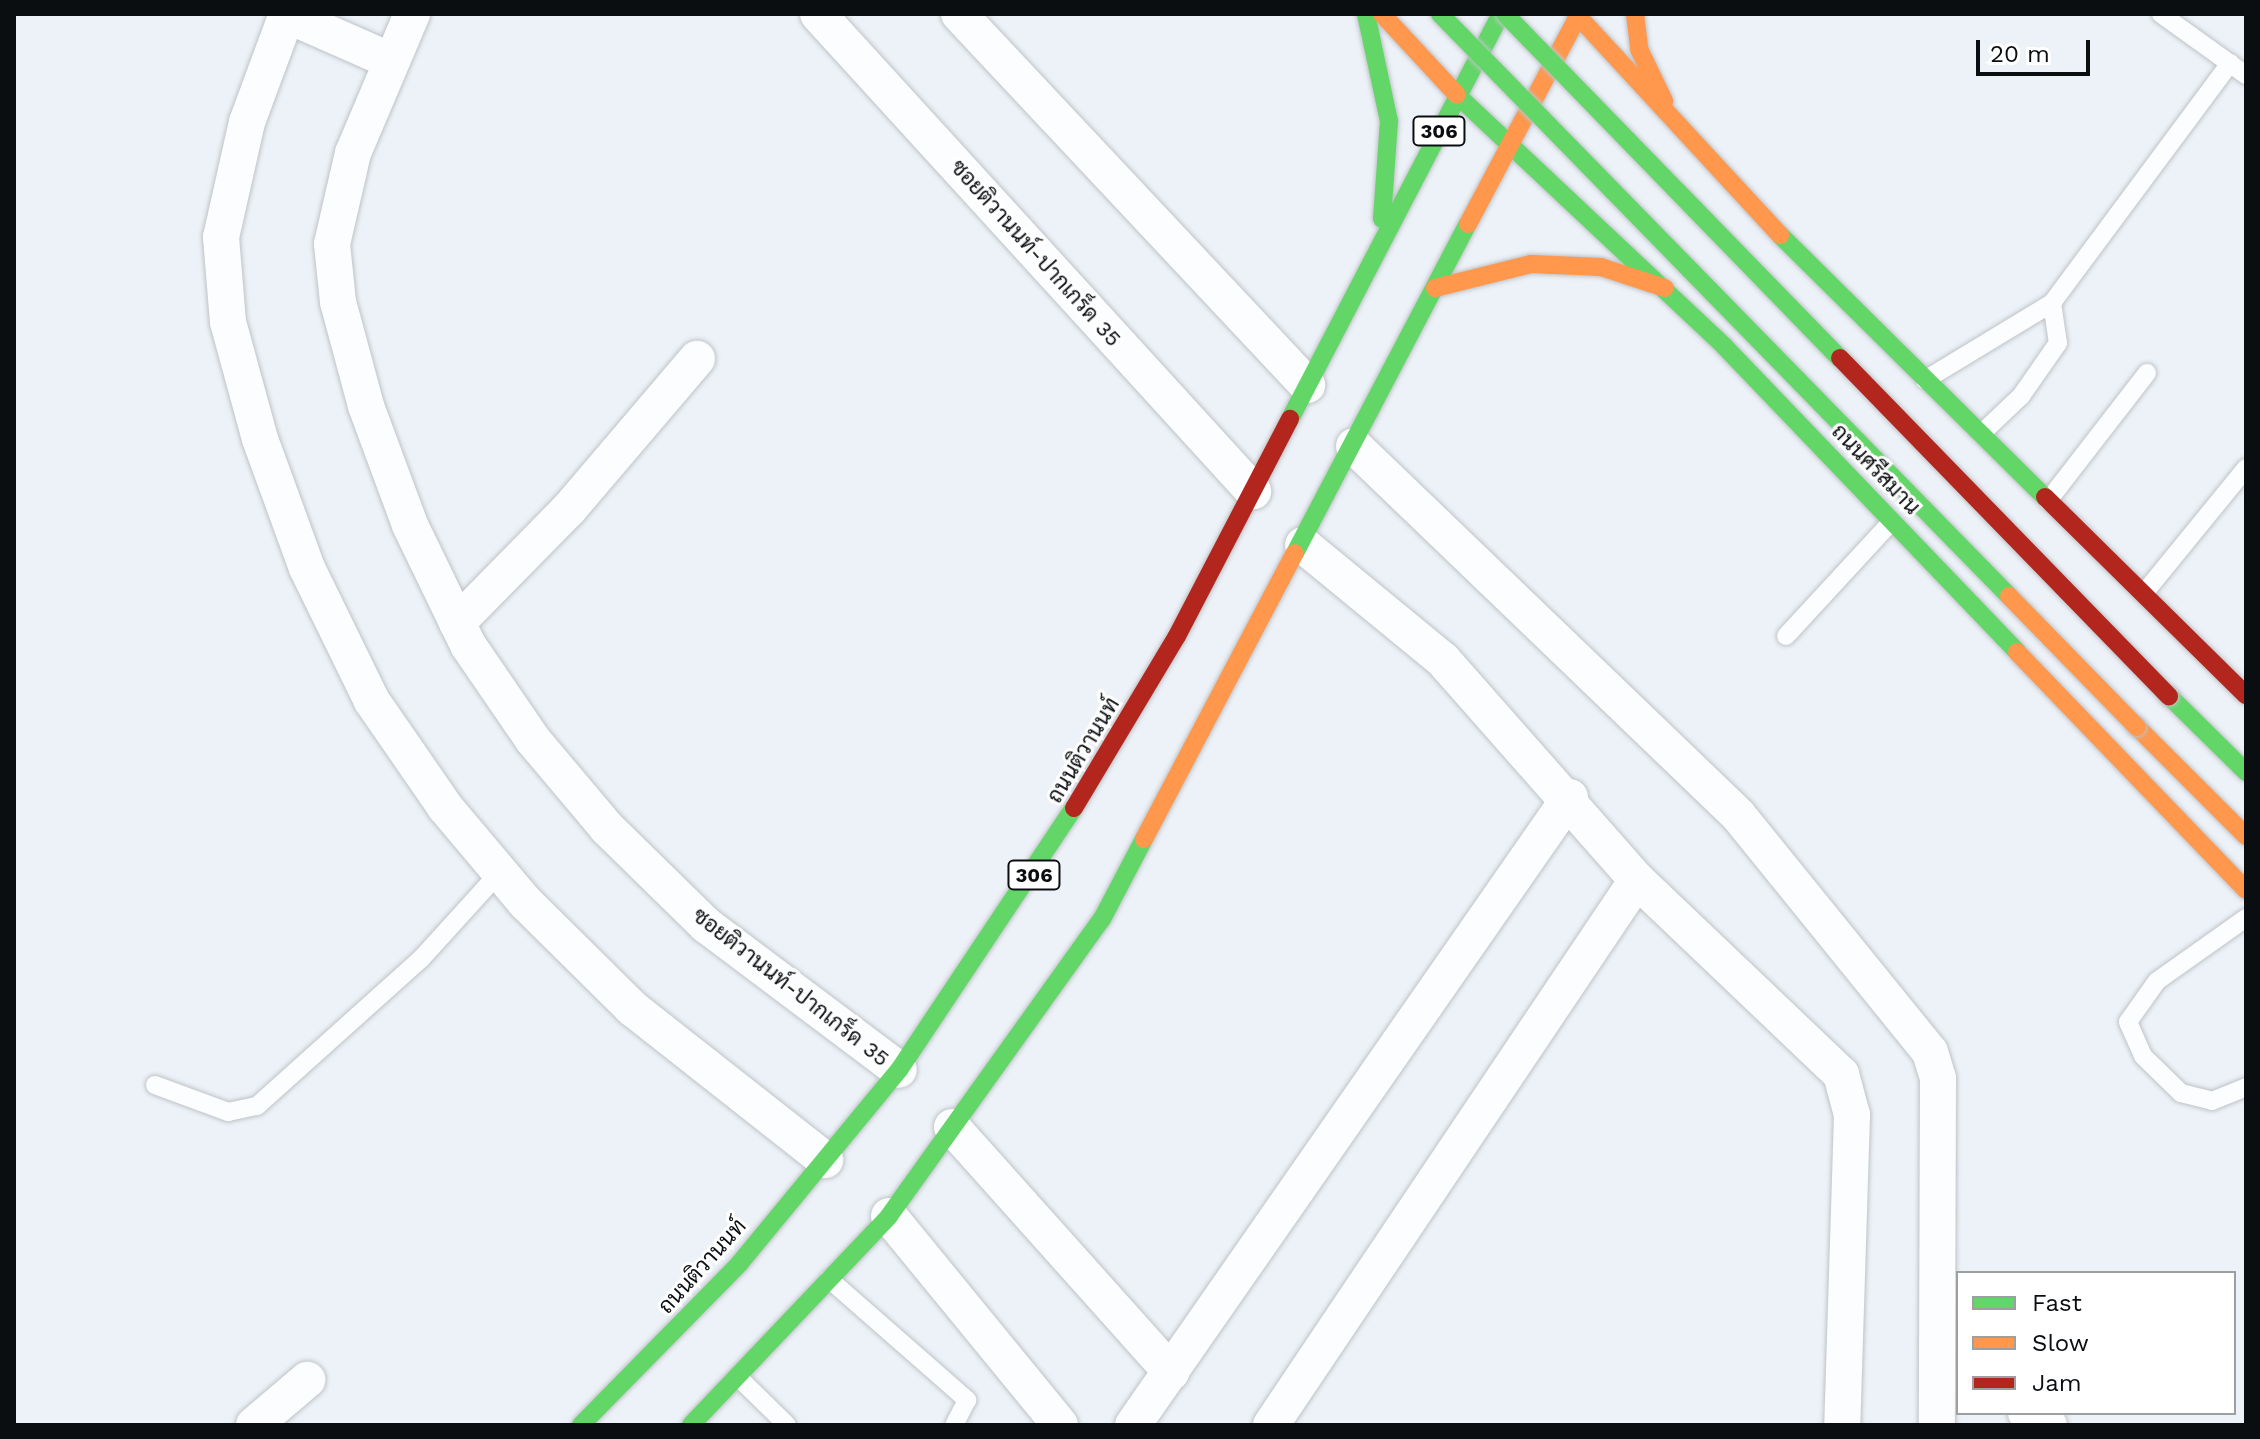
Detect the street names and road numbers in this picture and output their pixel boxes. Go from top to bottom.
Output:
road number: 306 [1411,115,1467,147]
street label: ซอยติวานนท์-ปากเกร็ด 35 [945,154,1127,352]
street label: ถนนศรีสมาน [1826,418,1926,520]
street label: ถนนติวานนท์ [1041,692,1125,808]
road number: 306 [1006,859,1062,891]
street label: ซอยติวานนท์-ปากเกร็ด 35 [687,902,895,1072]
street label: ถนนติวานนท์ [653,1213,751,1319]

